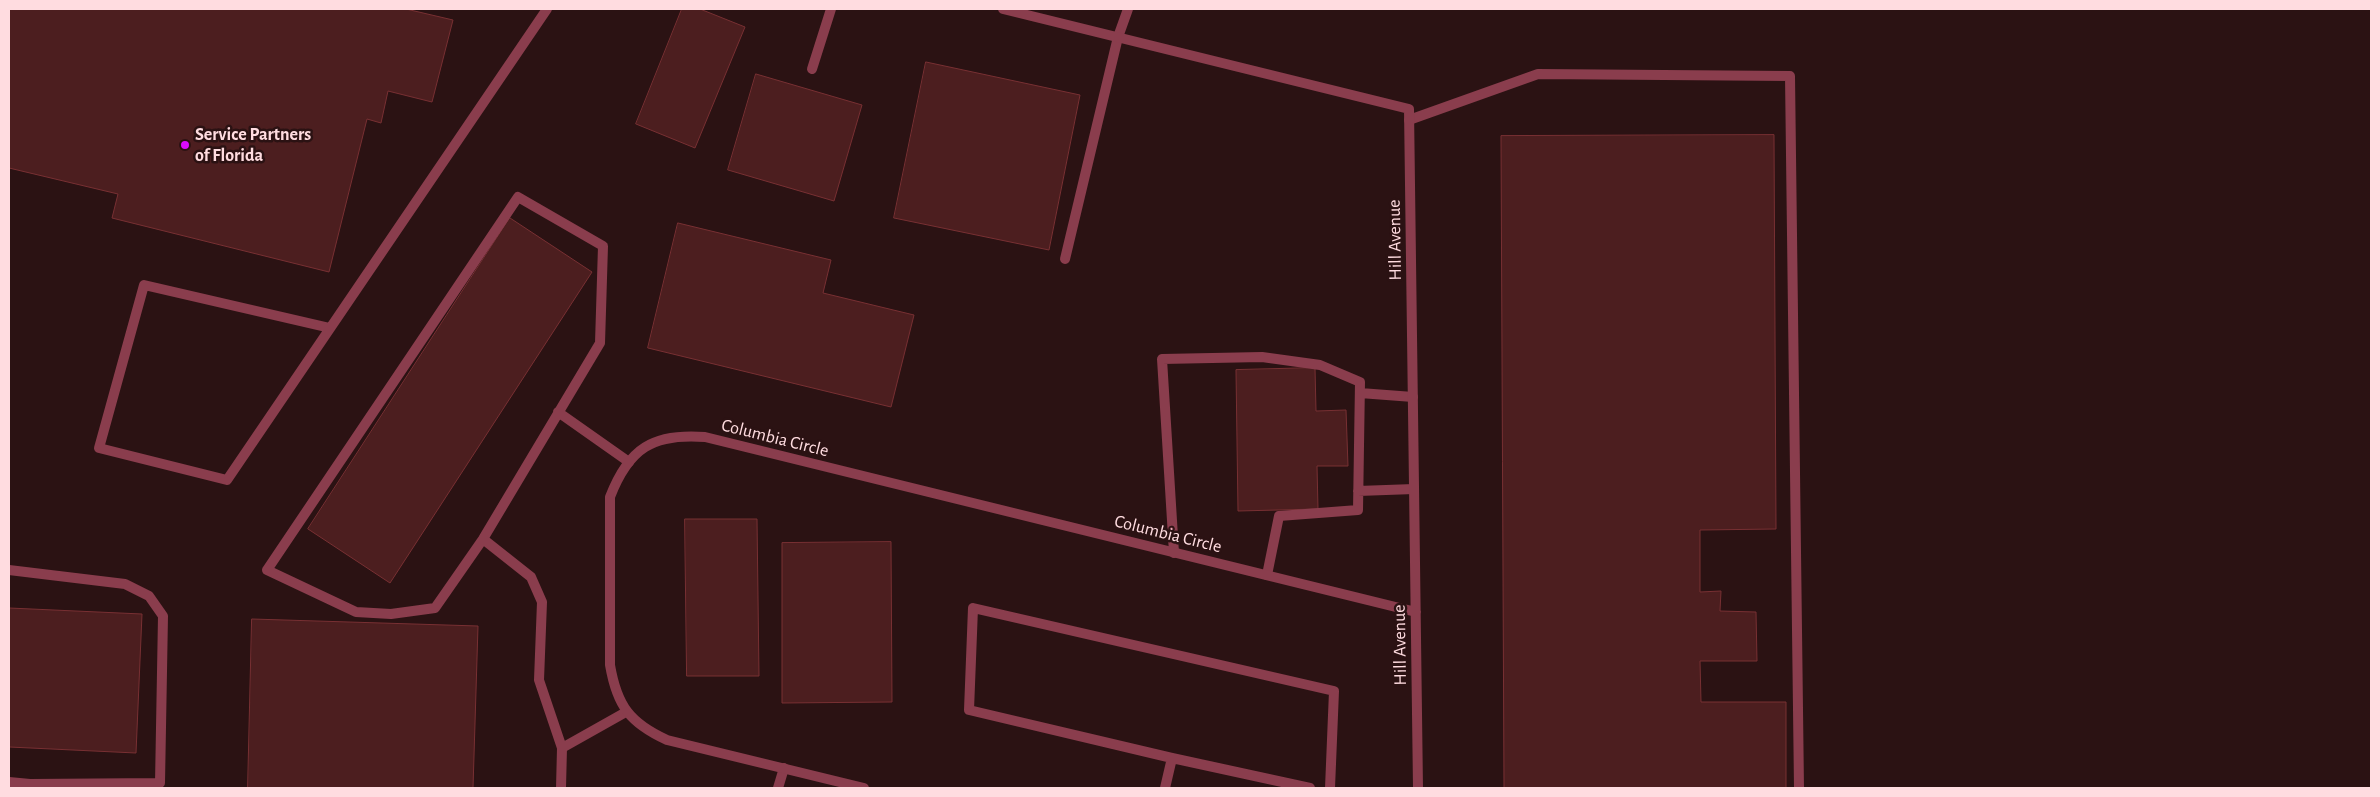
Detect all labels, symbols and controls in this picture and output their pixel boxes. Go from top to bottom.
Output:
place label: Service Partners of Florida [195,124,311,166]
marker: Service Partners of Florida [179,139,191,151]
street label: Hill Avenue [1383,199,1407,281]
street label: Columbia Circle [719,414,831,462]
street label: Columbia Circle [1112,510,1224,558]
street label: Hill Avenue [1388,604,1412,686]

